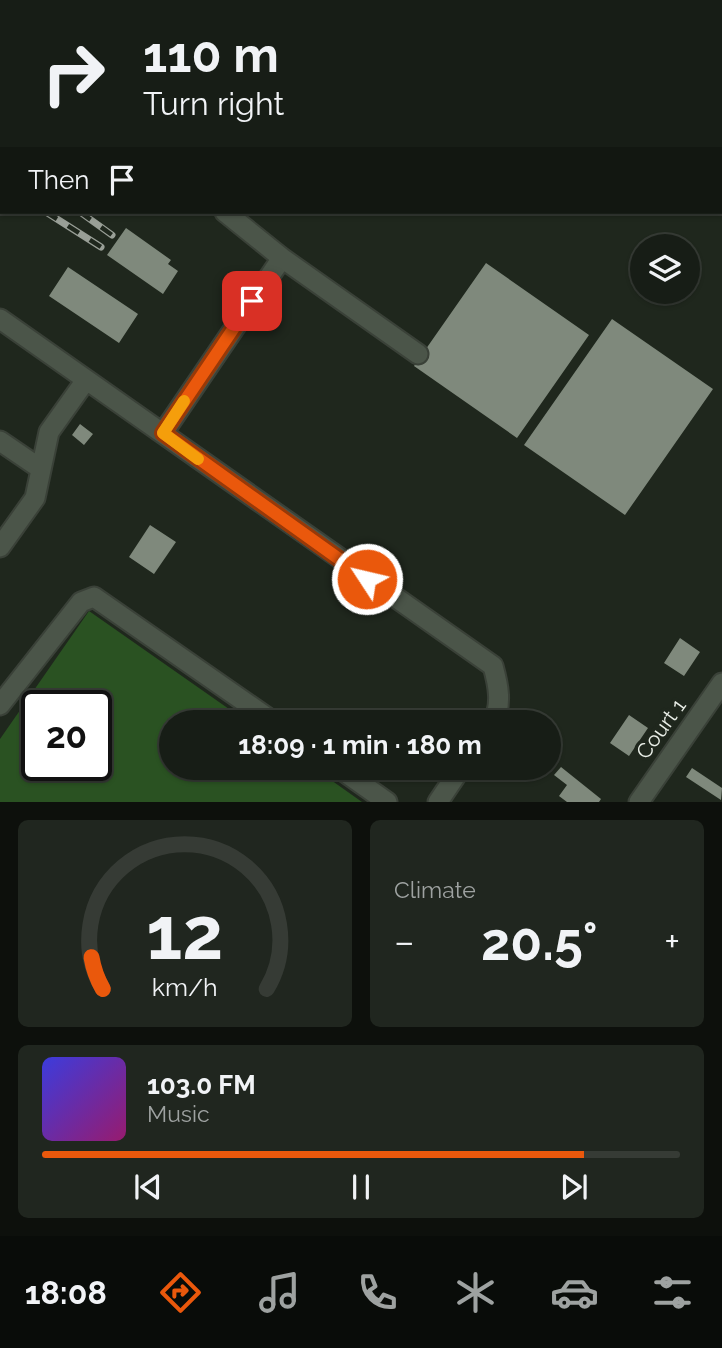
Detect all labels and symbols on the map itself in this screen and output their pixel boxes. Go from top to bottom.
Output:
pin [222,271,282,331]
position arrow [330,542,404,616]
speed limit sign: 20 [21,690,112,781]
street label: Court 1 [630,694,691,764]

